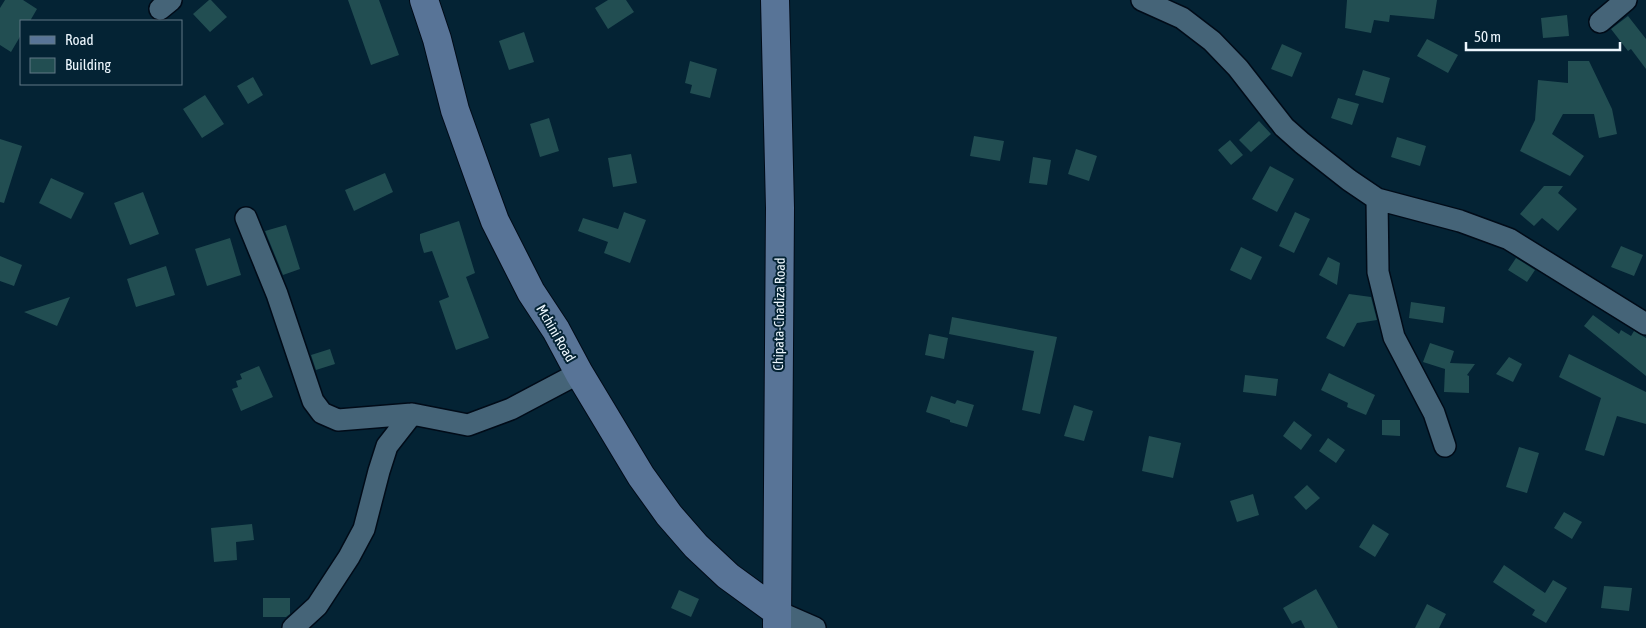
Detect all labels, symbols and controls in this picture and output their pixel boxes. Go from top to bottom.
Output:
legend [20,20,182,85]
scale bar [1466,20,1620,52]
text: 50 m [1474,28,1501,45]
text: Road [65,31,94,48]
text: Building [65,56,111,73]
street label: Chipata-Chadiza Road [770,257,788,371]
street label: Mchini Road [533,302,579,364]

